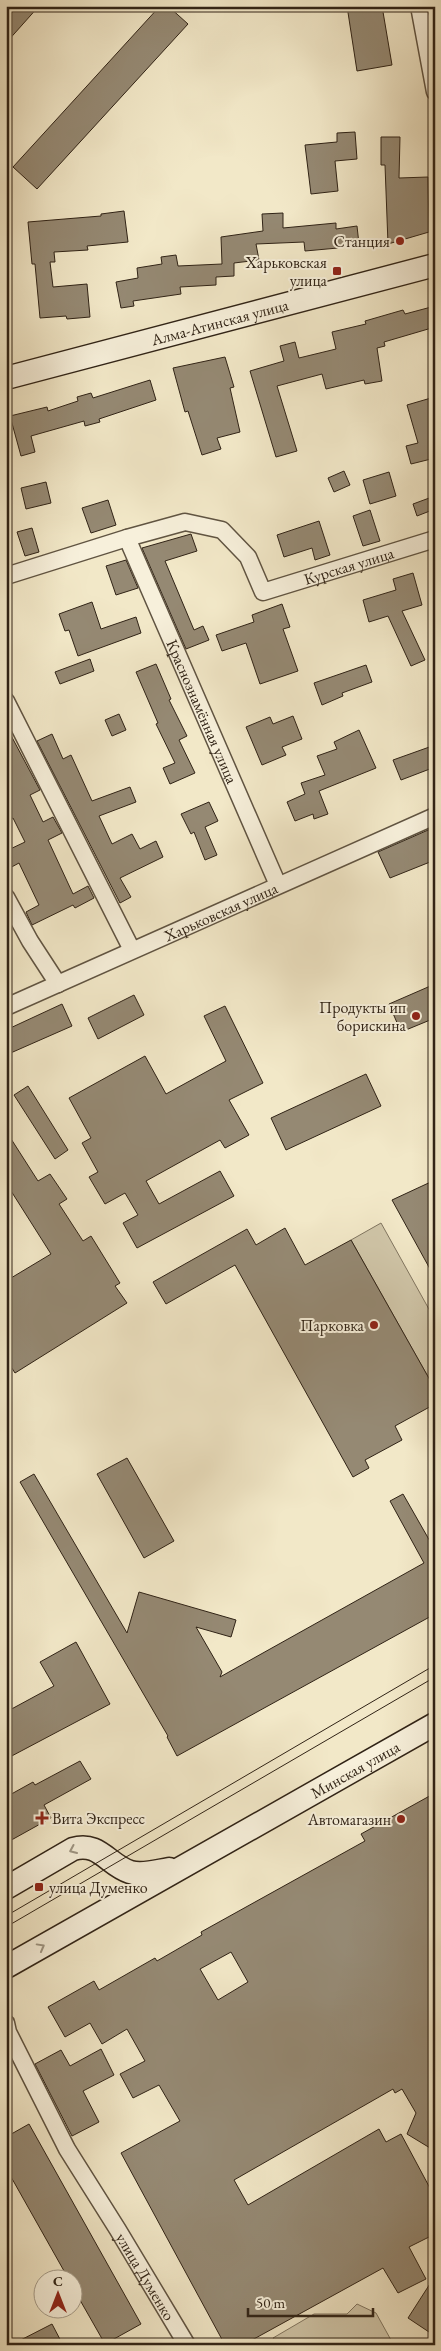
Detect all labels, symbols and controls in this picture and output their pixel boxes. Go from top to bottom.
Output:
place label: Станция [334,231,390,252]
marker: Станция [394,235,406,247]
place label: Харьковская улица [245,252,328,291]
marker: Харьковская улица [331,265,343,277]
street label: Алма-Атинская улица [148,293,291,350]
street label: Курская улица [301,542,397,589]
street label: Краснознамённая улица [162,636,243,787]
street label: Харьковская улица [160,877,281,946]
place label: Продукты ип борискина [319,997,407,1036]
marker: Продукты ип борискина [410,1010,422,1022]
place label: Парковка [300,1315,365,1336]
marker: Парковка [368,1319,380,1331]
street label: Минская улица [307,1736,404,1803]
place label: Вита Экспресс [52,1808,145,1829]
place label: Автомагазин [307,1809,391,1830]
marker: Вита Экспресс [36,1812,48,1824]
marker: Автомагазин [395,1813,407,1825]
one-way arrow [69,1843,78,1854]
place label: улица Думенко [49,1877,148,1898]
marker: улица Думенко [33,1881,45,1893]
one-way arrow [35,1943,44,1953]
street label: улица Думенко [111,2229,180,2324]
north arrow [32,2268,82,2318]
text: С [53,2272,63,2290]
scale bar [248,2286,374,2318]
text: 50 m [256,2293,285,2312]

